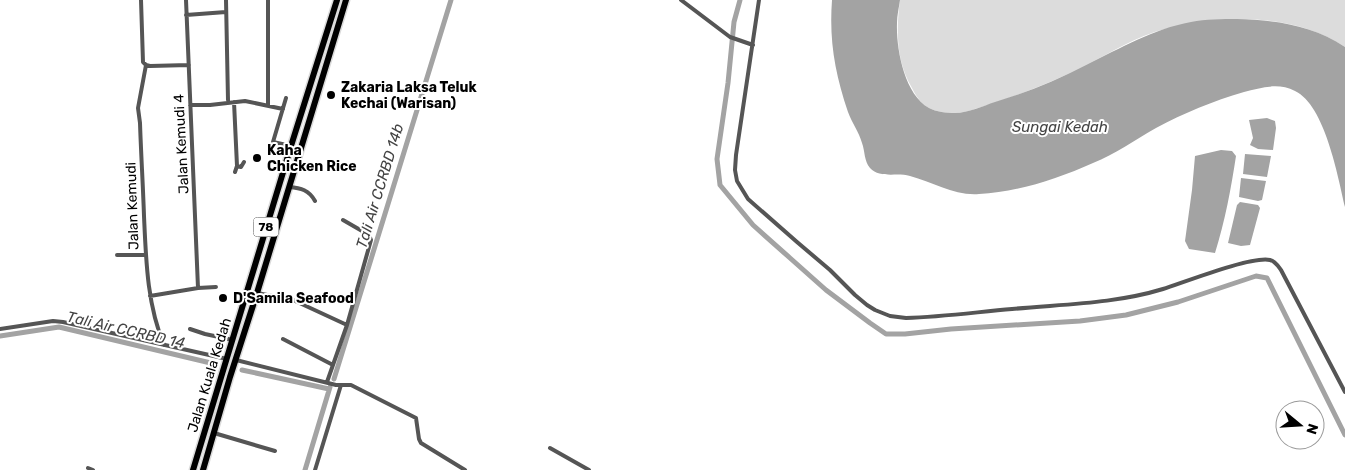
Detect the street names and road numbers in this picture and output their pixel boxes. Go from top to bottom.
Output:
street label: Jalan Kemudi 4 [170,93,193,194]
street label: Jalan Kemudi [122,162,143,250]
road number: 78 [254,218,278,236]
street label: Jalan Kuala Kedah [184,316,235,434]

